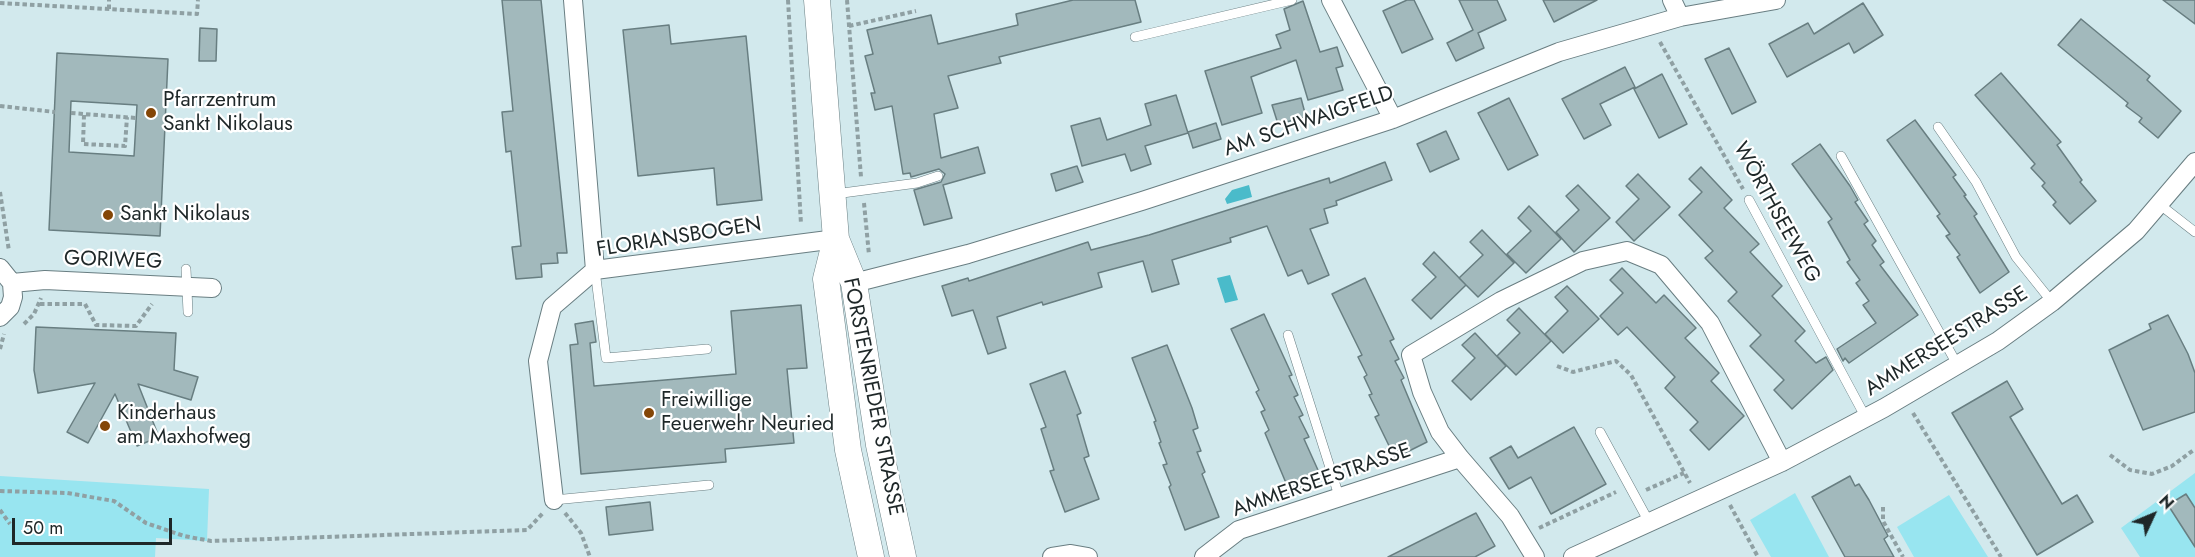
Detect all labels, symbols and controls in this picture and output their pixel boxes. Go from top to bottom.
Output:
street label: AM SCHWAIGFELD [1221,81,1397,163]
place label: Pfarrzentrum Sankt Nikolaus [163,88,293,138]
marker: Pfarrzentrum Sankt Nikolaus [144,106,158,120]
street label: WÖRTHSEEWEG [1727,138,1825,288]
place label: Sankt Nikolaus [120,202,250,228]
marker: Sankt Nikolaus [101,208,115,222]
street label: FLORIANSBOGEN [595,213,763,263]
street label: GORIWEG [63,247,163,275]
street label: FORSTENRIEDER STRASSE [837,276,907,518]
street label: AMMERSEESTRASSE [1861,282,2033,402]
place label: Freiwillige Feuerwehr Neuried [661,388,834,438]
place label: Kinderhaus am Maxhofweg [117,401,251,451]
marker: Freiwillige Feuerwehr Neuried [642,406,656,420]
marker: Kinderhaus am Maxhofweg [98,419,112,433]
street label: AMMERSEESTRASSE [1229,439,1415,523]
north arrow [2123,485,2183,545]
text: N [2154,490,2179,515]
scale bar [15,506,176,544]
text: 50 m [23,515,63,541]

